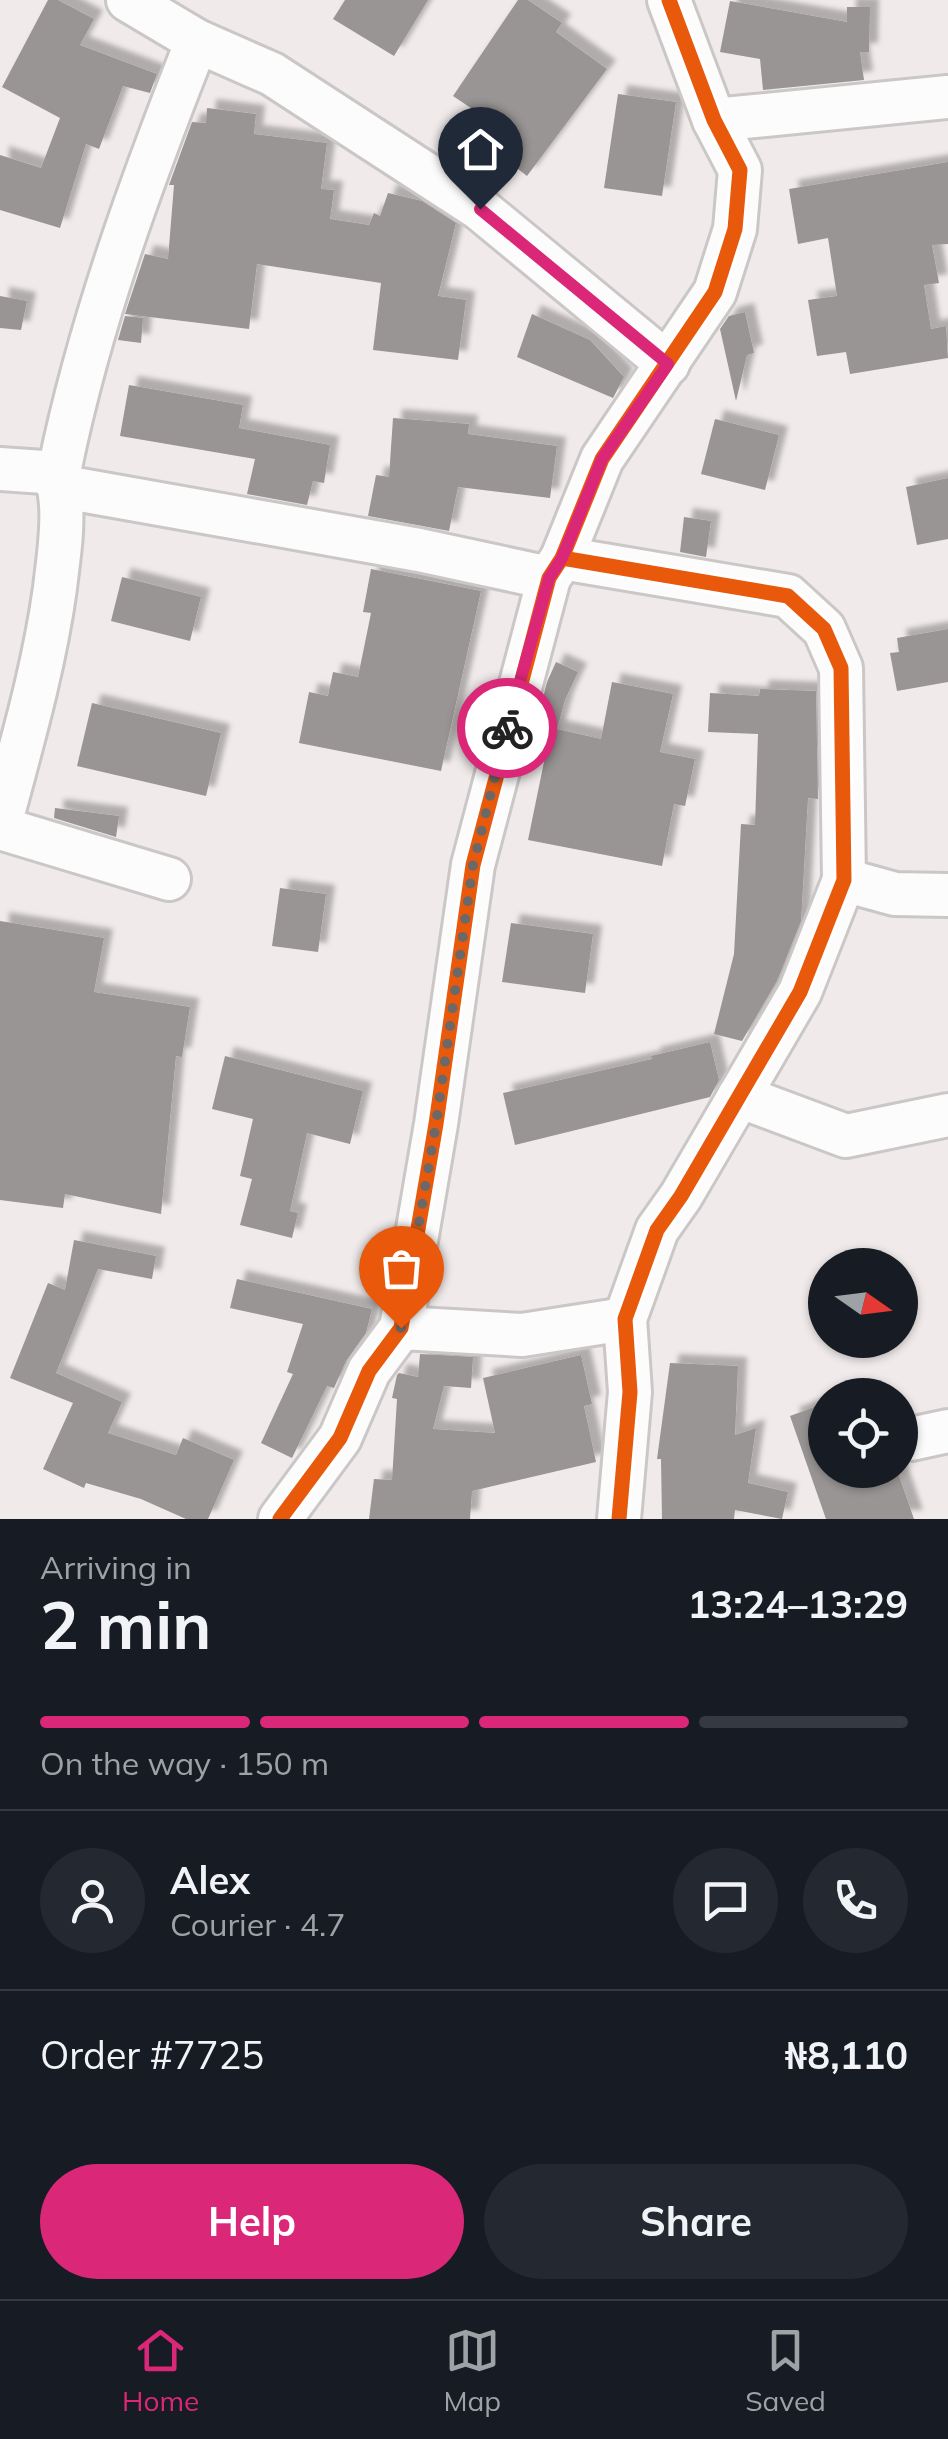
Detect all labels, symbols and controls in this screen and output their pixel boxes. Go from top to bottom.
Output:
pin [438,107,523,210]
icon: home [453,122,508,177]
courier [457,678,557,778]
icon: bike [480,701,535,756]
pin [359,1226,444,1329]
icon: bag [374,1241,429,1296]
north arrow [808,1248,918,1358]
map controls [808,1248,918,1488]
button: locate [808,1378,918,1488]
text: Arriving in [40,1547,192,1587]
text: 13:24–13:29 [688,1580,908,1628]
text: 2 min [40,1584,211,1665]
text: On the way · 150 m [40,1743,329,1783]
button: person [40,1848,145,1953]
button: chat [673,1848,778,1953]
button: phone [803,1848,908,1953]
text: Alex [170,1856,250,1904]
text: Courier · 4.7 [170,1904,346,1944]
text: Order #7725 [40,2031,264,2079]
text: ₦8,110 [785,2031,908,2079]
button: Help [40,2164,464,2279]
button: Share [484,2164,908,2279]
tab: Home [122,2323,199,2418]
tab: Map [443,2323,501,2418]
tab: Saved [745,2323,826,2418]

